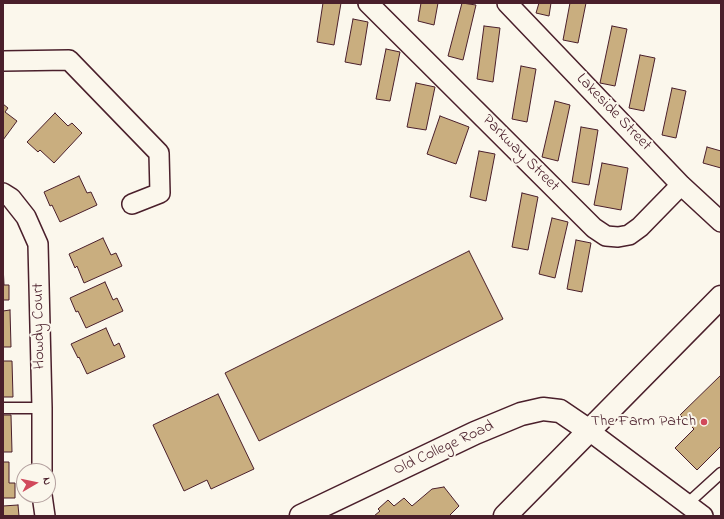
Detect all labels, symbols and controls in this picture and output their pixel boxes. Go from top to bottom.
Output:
street label: Lakeside Street [571,70,655,156]
street label: Parkway Street [477,111,563,197]
street label: Howdy Court [30,283,50,369]
place label: The Farm Patch [591,412,696,432]
street label: Old College Road [391,417,497,481]
marker: The Farm Patch [699,417,709,427]
north arrow [16,463,56,503]
text: N [38,476,55,486]

